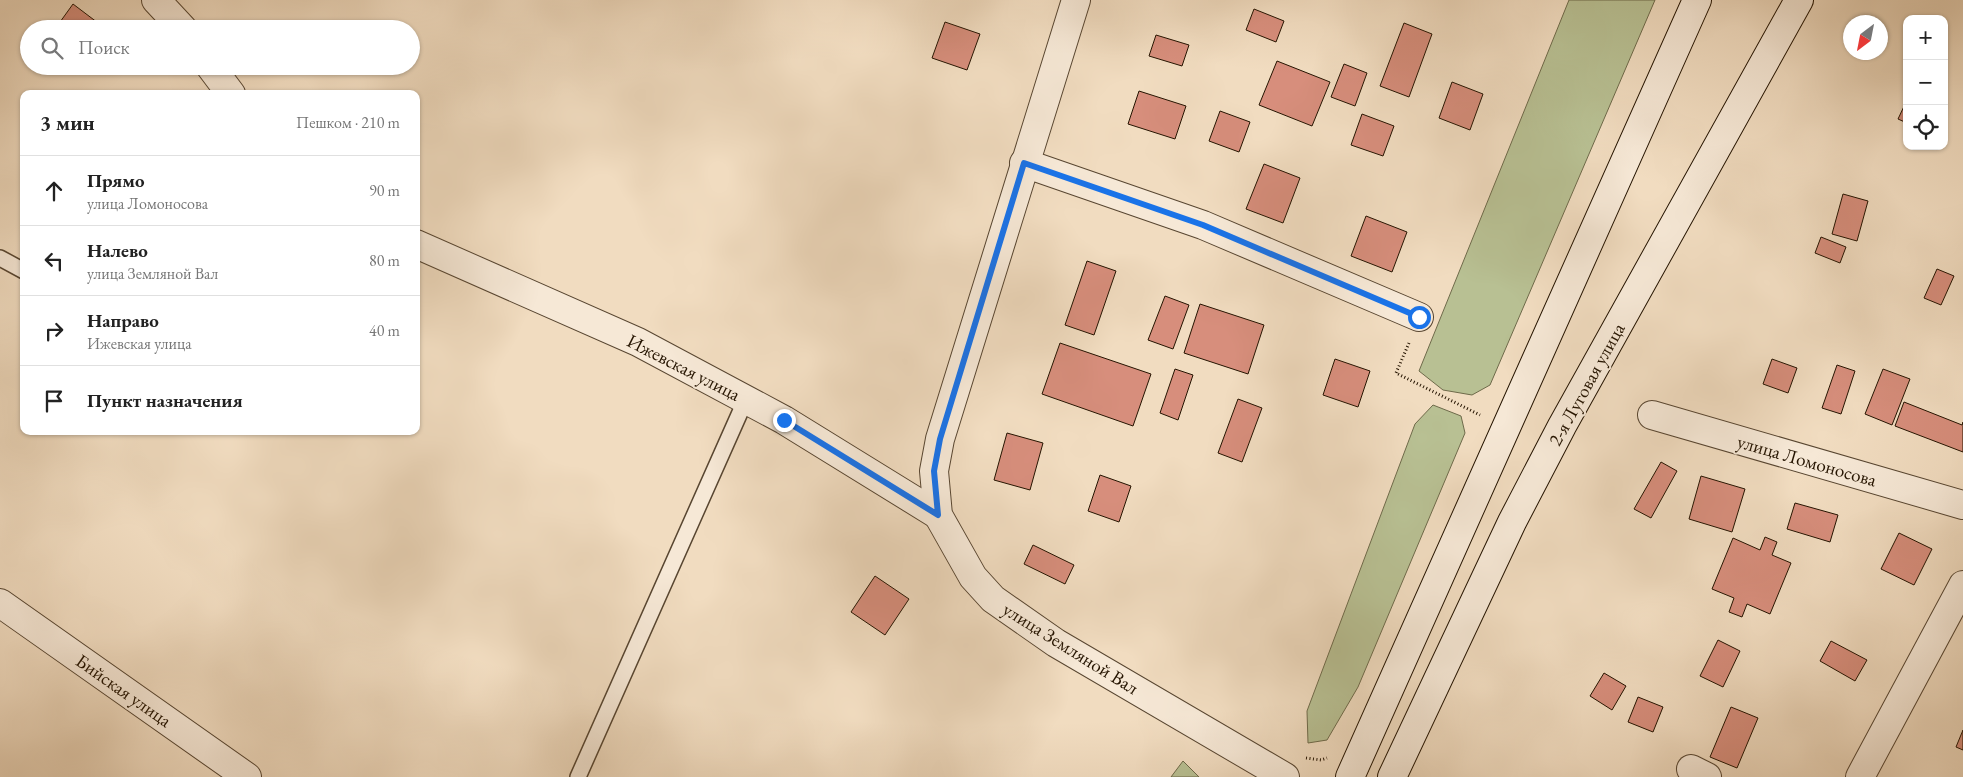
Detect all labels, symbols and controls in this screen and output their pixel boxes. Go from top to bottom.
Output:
north arrow [1843,15,1888,60]
map controls [1903,15,1948,150]
button: + [1903,15,1948,60]
search box [20,20,420,75]
icon: search [38,34,66,62]
text: Поиск [78,35,130,60]
button: − [1903,60,1948,105]
button: locate [1903,105,1948,150]
text: 3 мин [40,109,95,136]
text: Пешком · 210 m [296,112,400,133]
text: Прямо [87,168,145,193]
icon: ahead [40,177,68,205]
text: 90 m [369,180,400,201]
text: улица Ломоносова [87,193,208,214]
text: Налево [87,238,148,263]
icon: left [40,247,68,275]
text: 80 m [369,250,400,271]
text: улица Земляной Вал [87,263,218,284]
route start [1408,306,1431,329]
text: Направо [87,308,159,333]
icon: right [40,317,68,345]
street label: 2-я Луговая улица [1542,318,1631,450]
text: 40 m [369,320,400,341]
street label: Ижевская улица [623,328,745,407]
text: Ижевская улица [87,333,192,354]
icon: arrive [40,387,68,415]
text: Пункт назначения [87,388,243,413]
route end [773,409,796,432]
street label: улица Ломоносова [1734,429,1880,492]
street label: улица Земляной Вал [998,597,1143,700]
street label: Бийская улица [71,648,177,733]

